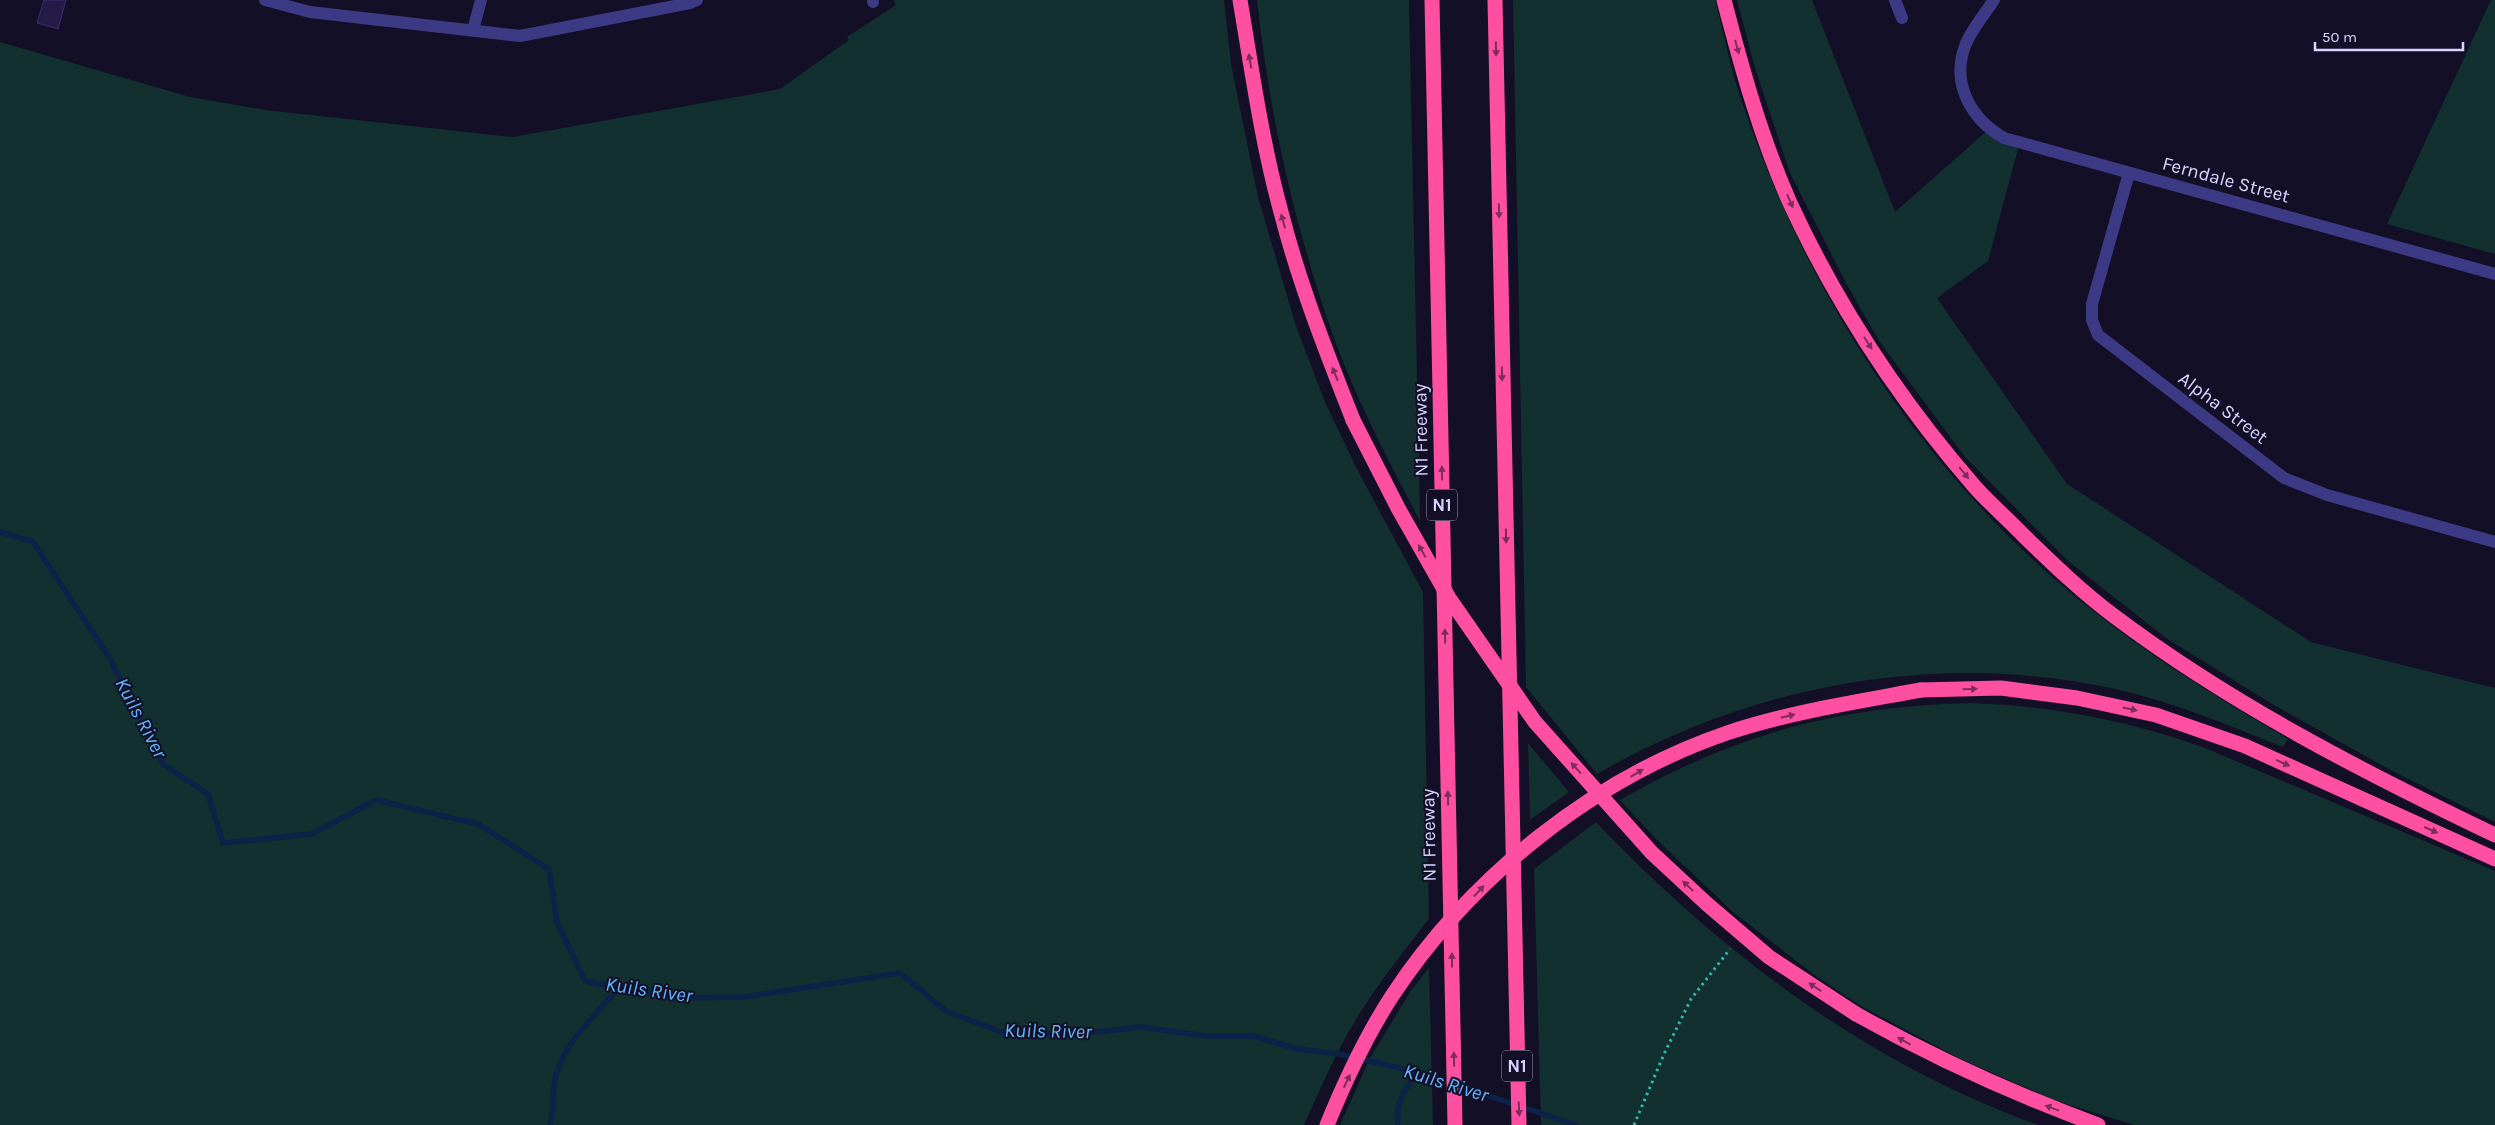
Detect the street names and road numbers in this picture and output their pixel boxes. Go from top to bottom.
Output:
street label: Ferndale Street [2160,152,2292,208]
street label: Alpha Street [2174,367,2272,449]
street label: N1 Freeway [1409,383,1433,477]
road number: N1 [1427,490,1457,520]
street label: N1 Freeway [1417,788,1441,882]
road number: N1 [1502,1050,1532,1082]

